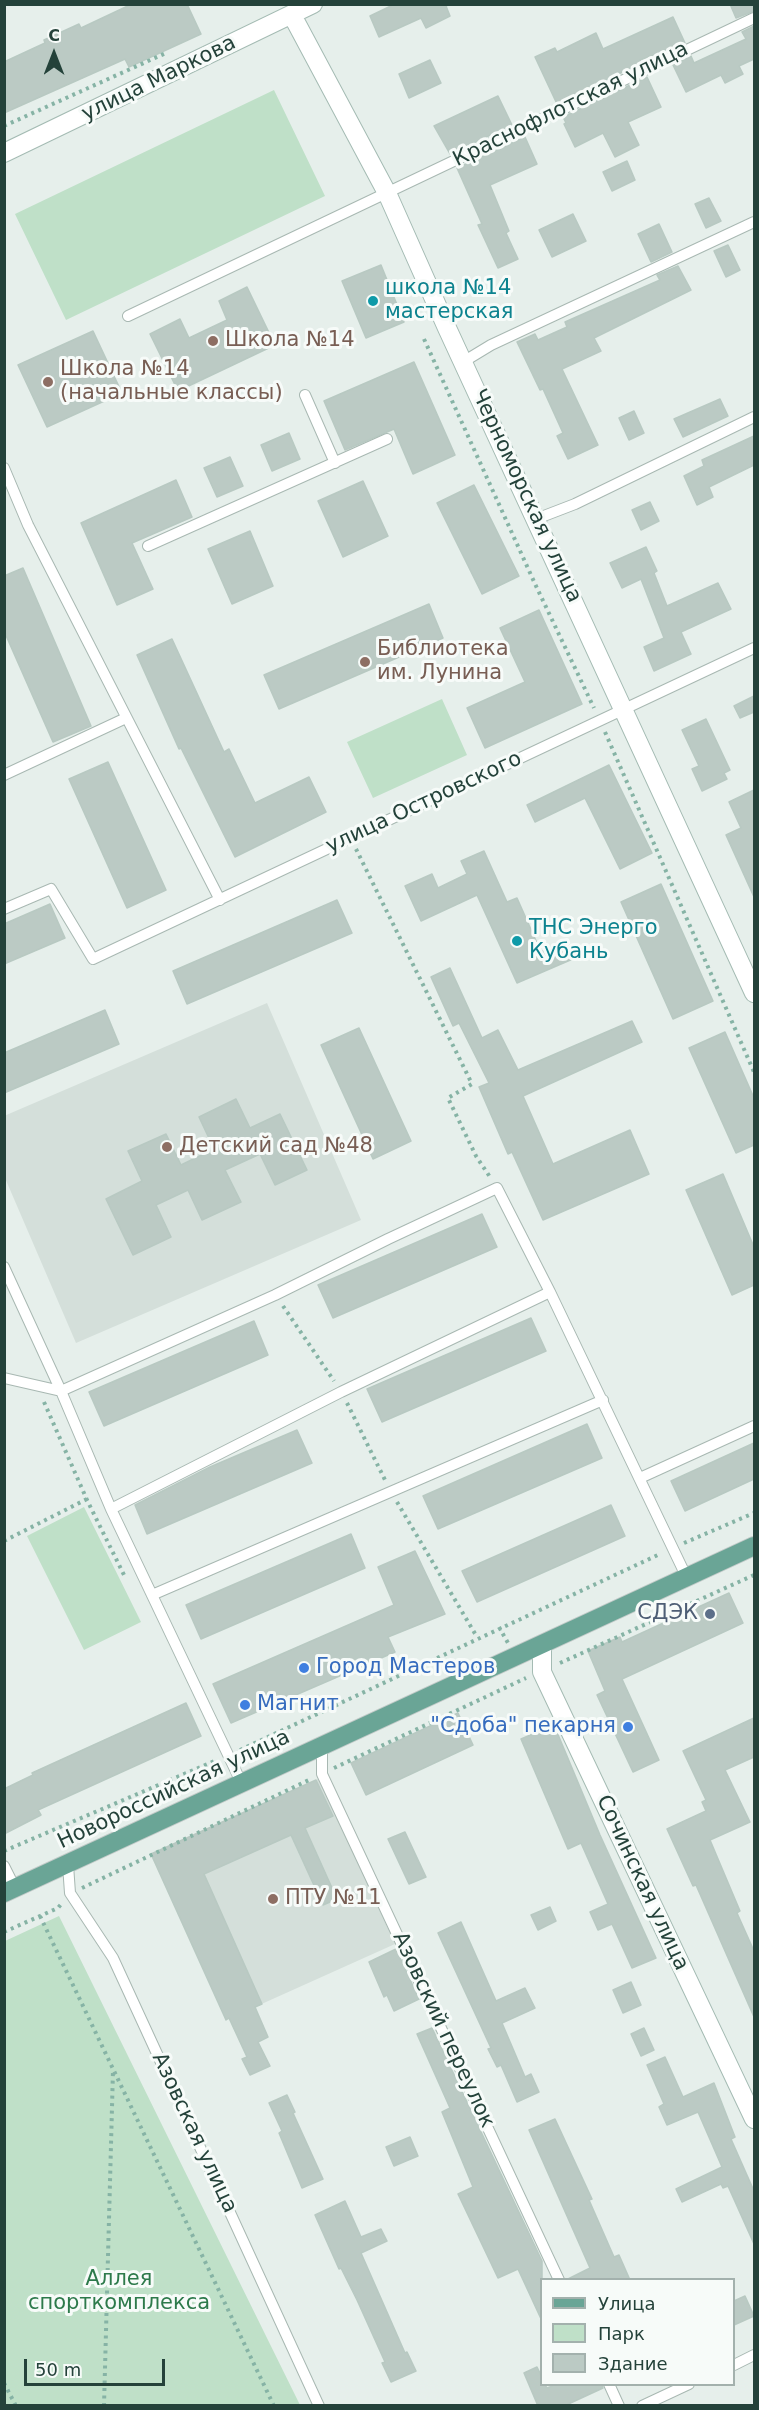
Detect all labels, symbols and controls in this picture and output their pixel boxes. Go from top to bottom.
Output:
north arrow [24,24,84,84]
text: С [48,26,60,45]
street label: улица Маркова [78,31,240,127]
street label: Краснофлотская улица [449,37,693,173]
place label: школа №14 мастерская [385,276,513,326]
marker: школа №14 мастерская [366,294,380,308]
place label: Школа №14 [225,328,355,354]
marker: Школа №14 [206,334,220,348]
place label: Школа №14 (начальные классы) [60,357,283,407]
marker: Школа №14 (начальные классы) [41,375,55,389]
street label: Черноморская улица [465,385,587,607]
place label: Библиотека им. Лунина [377,637,509,687]
marker: Библиотека им. Лунина [358,655,372,669]
street label: улица Островского [322,747,526,859]
place label: ТНС Энерго Кубань [529,916,657,966]
marker: ТНС Энерго Кубань [510,934,524,948]
place label: Детский сад №48 [179,1134,373,1160]
marker: Детский сад №48 [160,1140,174,1154]
place label: СДЭК [637,1601,698,1627]
marker: СДЭК [703,1607,717,1621]
place label: Город Мастеров [316,1655,495,1681]
marker: Город Мастеров [297,1661,311,1675]
place label: Магнит [257,1692,339,1718]
marker: Магнит [238,1698,252,1712]
place label: "Сдоба" пекарня [430,1714,616,1740]
marker: "Сдоба" пекарня [621,1720,635,1734]
street label: Новороссийская улица [54,1725,294,1855]
street label: Сочинская улица [590,1791,694,1975]
place label: ПТУ №11 [285,1886,382,1912]
marker: ПТУ №11 [266,1892,280,1906]
street label: Азовский переулок [387,1928,499,2132]
street label: Азовская улица [146,2049,242,2217]
park label: Аллея спорткомплекса [28,2267,210,2317]
legend [540,2278,735,2386]
text: Улица [598,2293,655,2314]
text: Парк [598,2323,645,2344]
scale bar [27,2347,168,2385]
text: Здание [598,2353,668,2374]
text: 50 m [35,2359,81,2380]

